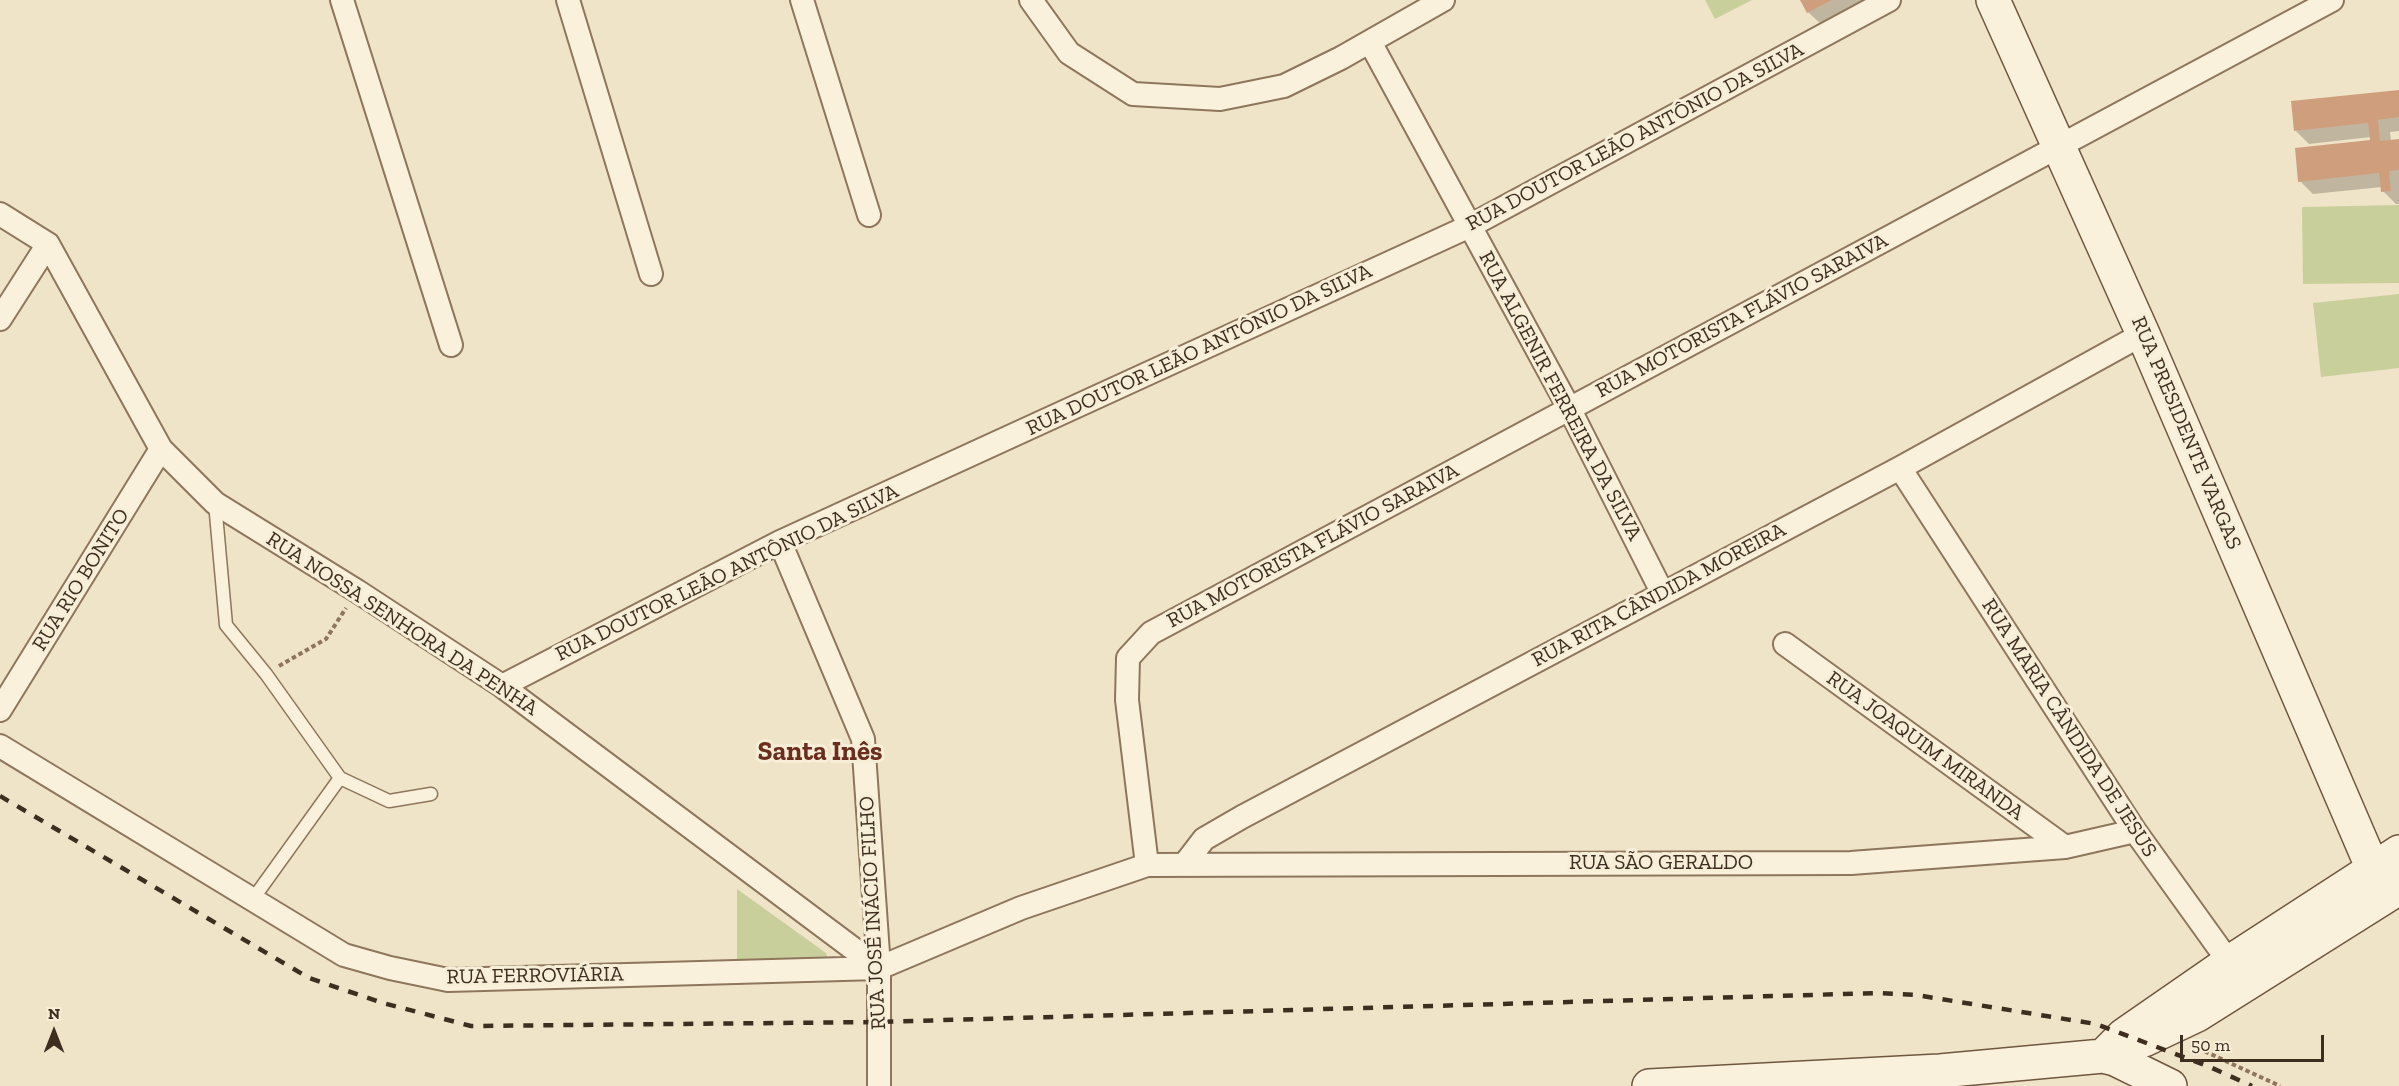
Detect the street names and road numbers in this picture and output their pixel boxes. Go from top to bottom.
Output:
street label: RUA DOUTOR LEÃO ANTÔNIO DA SILVA [1462,37,1808,237]
street label: RUA MOTORISTA FLÁVIO SARAIVA [1592,228,1892,404]
street label: RUA ALGENIR FERREIRA DA SILVA [1473,247,1647,545]
street label: RUA DOUTOR LEÃO ANTÔNIO DA SILVA [1022,259,1376,441]
street label: RUA PRESIDENTE VARGAS [2125,313,2247,553]
street label: RUA MOTORISTA FLÁVIO SARAIVA [1163,458,1463,634]
street label: RUA DOUTOR LEÃO ANTÔNIO DA SILVA [551,479,903,667]
street label: RUA RIO BONITO [27,504,135,656]
street label: RUA RITA CÂNDIDA MOREIRA [1528,517,1790,673]
street label: RUA NOSSA SENHORA DA PENHA [261,527,543,721]
street label: RUA MARIA CÂNDIDA DE JESUS [1976,594,2162,862]
street label: RUA JOAQUIM MIRANDA [1821,666,2029,826]
street label: RUA JOSÉ INÁCIO FILHO [854,795,892,1031]
street label: RUA SÃO GERALDO [1569,850,1753,876]
street label: RUA FERROVIÁRIA [446,962,624,990]

